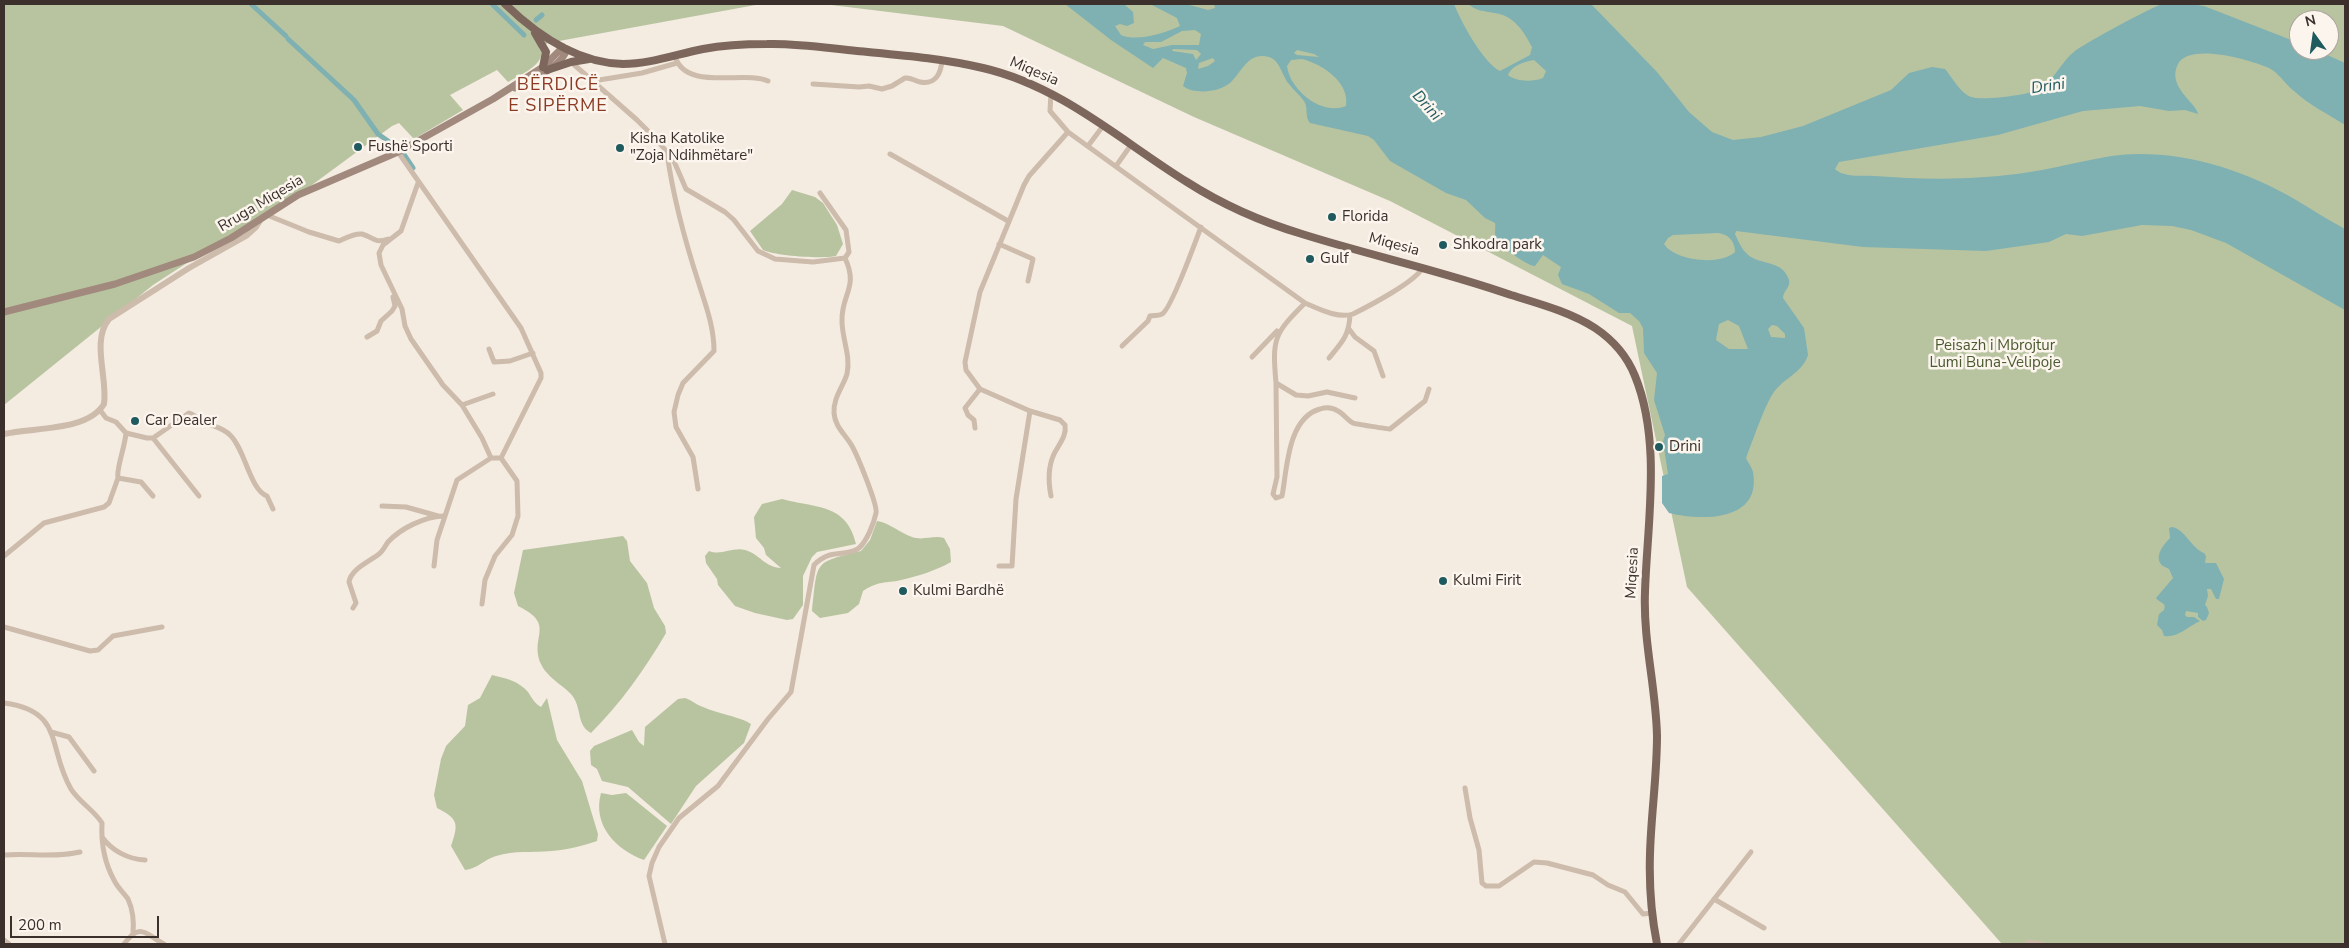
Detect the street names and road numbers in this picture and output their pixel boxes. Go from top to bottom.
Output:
street label: Miqesia [1007,54,1061,90]
street label: Rruga Miqesia [215,172,307,236]
street label: Miqesia [1367,230,1421,260]
street label: Miqesia [1623,547,1643,599]

